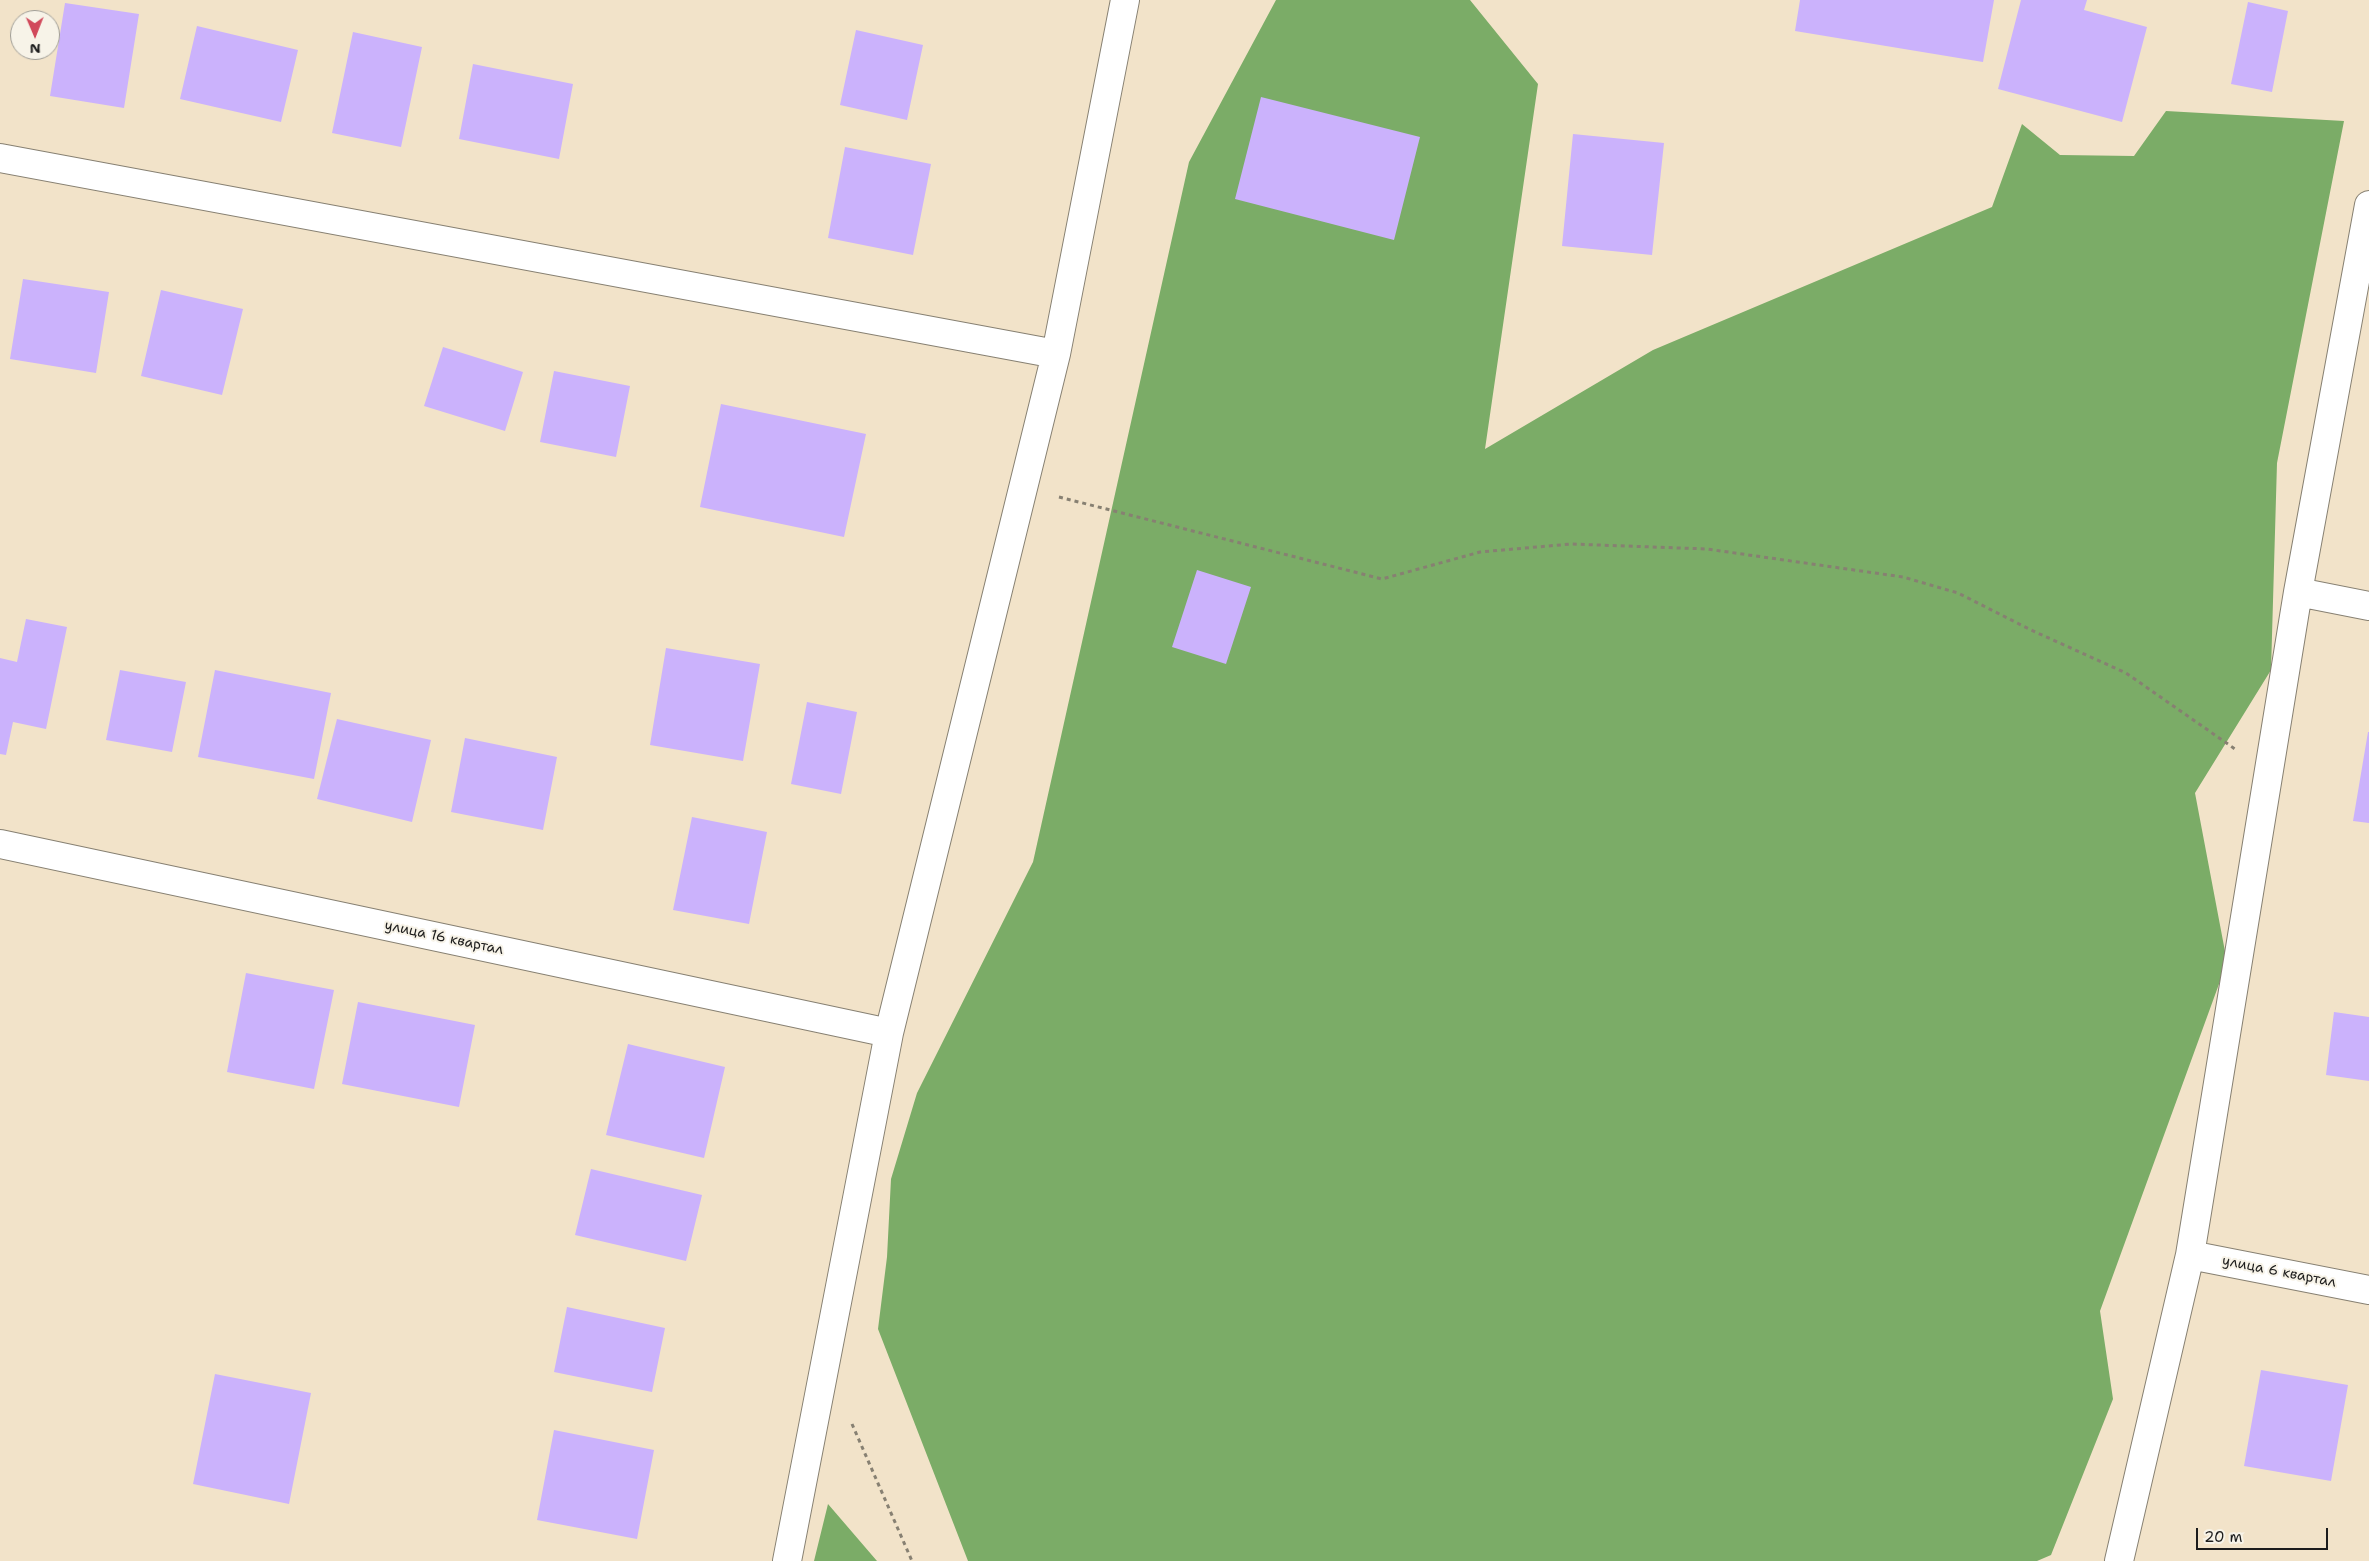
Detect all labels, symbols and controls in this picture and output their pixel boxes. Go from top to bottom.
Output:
north arrow [10,10,60,60]
text: N [30,40,41,58]
street label: улица 16 квартал [383,917,505,959]
street label: улица 6 квартал [2221,1253,2337,1291]
scale bar [2199,1518,2332,1550]
text: 20 m [2204,1527,2243,1547]

